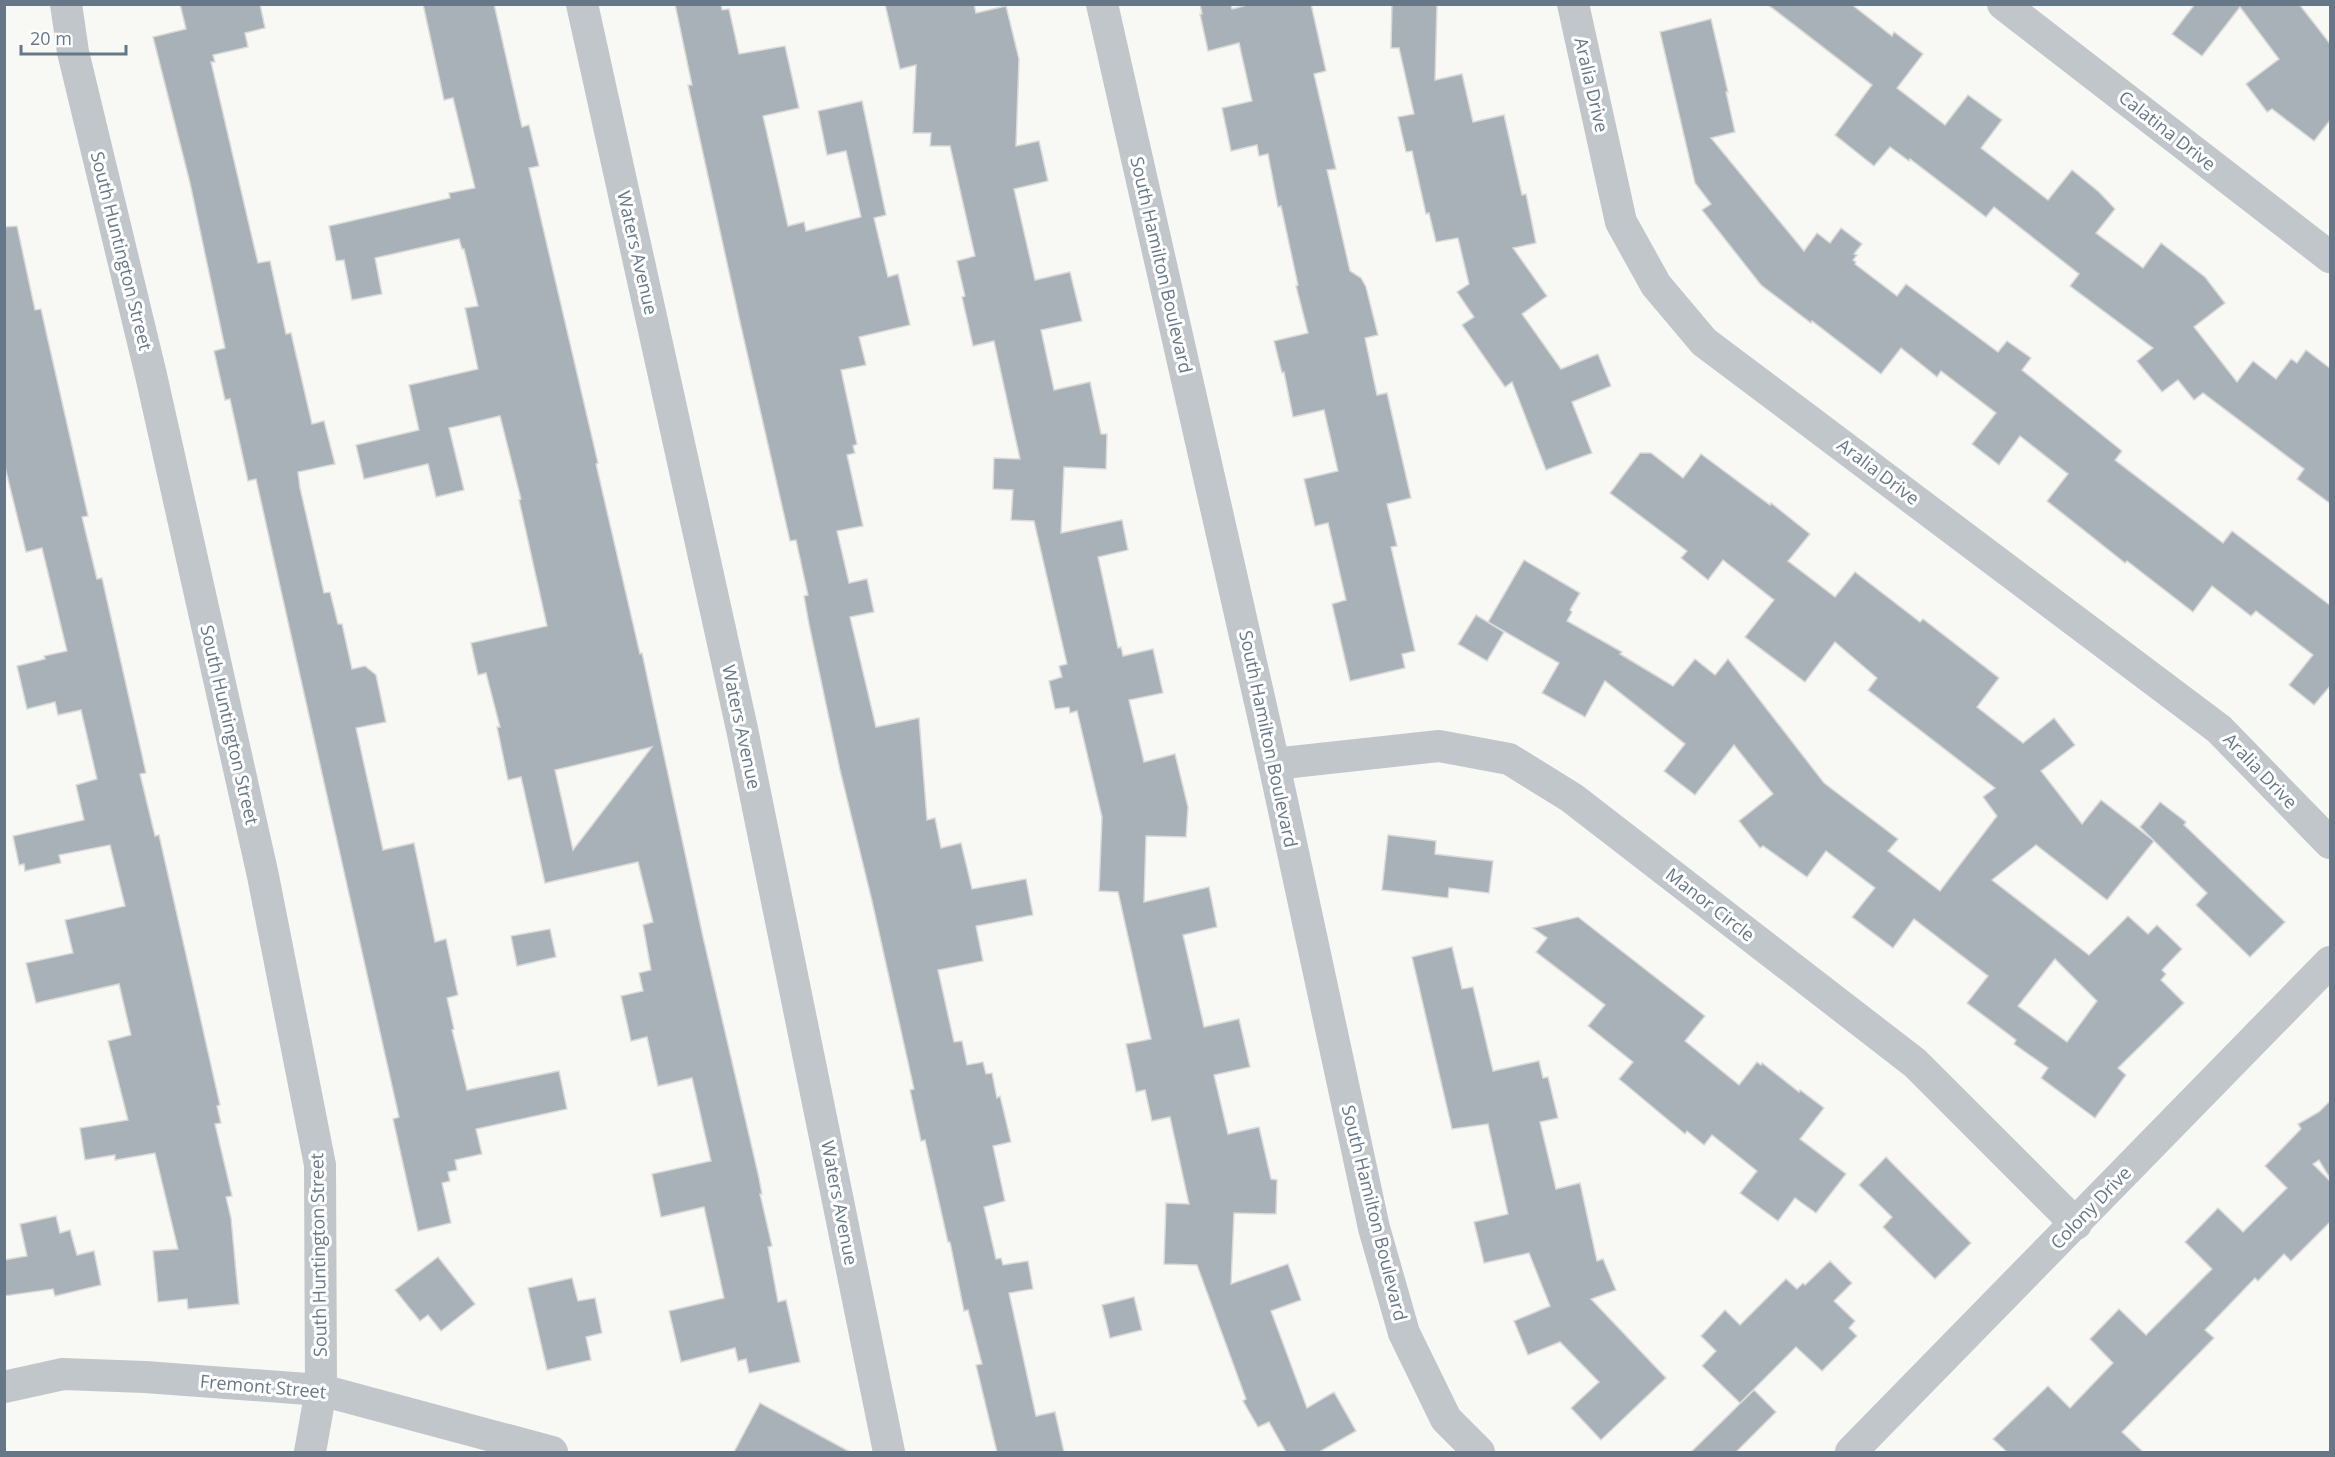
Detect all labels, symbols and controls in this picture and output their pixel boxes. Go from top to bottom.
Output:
scale bar [21,18,126,56]
text: 20 m [30,26,72,50]
street label: Aralia Drive [1569,35,1615,135]
street label: Calatina Drive [2114,85,2221,176]
street label: South Huntington Street [86,149,158,353]
street label: South Hamilton Boulevard [1125,154,1199,375]
street label: Waters Avenue [612,188,664,317]
street label: Aralia Drive [1833,433,1924,510]
street label: South Huntington Street [195,623,265,827]
street label: South Hamilton Boulevard [1234,628,1304,850]
street label: Waters Avenue [717,662,767,791]
street label: Aralia Drive [2219,727,2303,813]
street label: Manor Circle [1661,862,1760,946]
street label: South Hamilton Boulevard [1337,1102,1413,1323]
street label: Waters Avenue [816,1138,864,1267]
street label: South Huntington Street [304,1153,332,1357]
street label: Colony Drive [2045,1161,2136,1254]
street label: Fremont Street [199,1369,327,1403]

